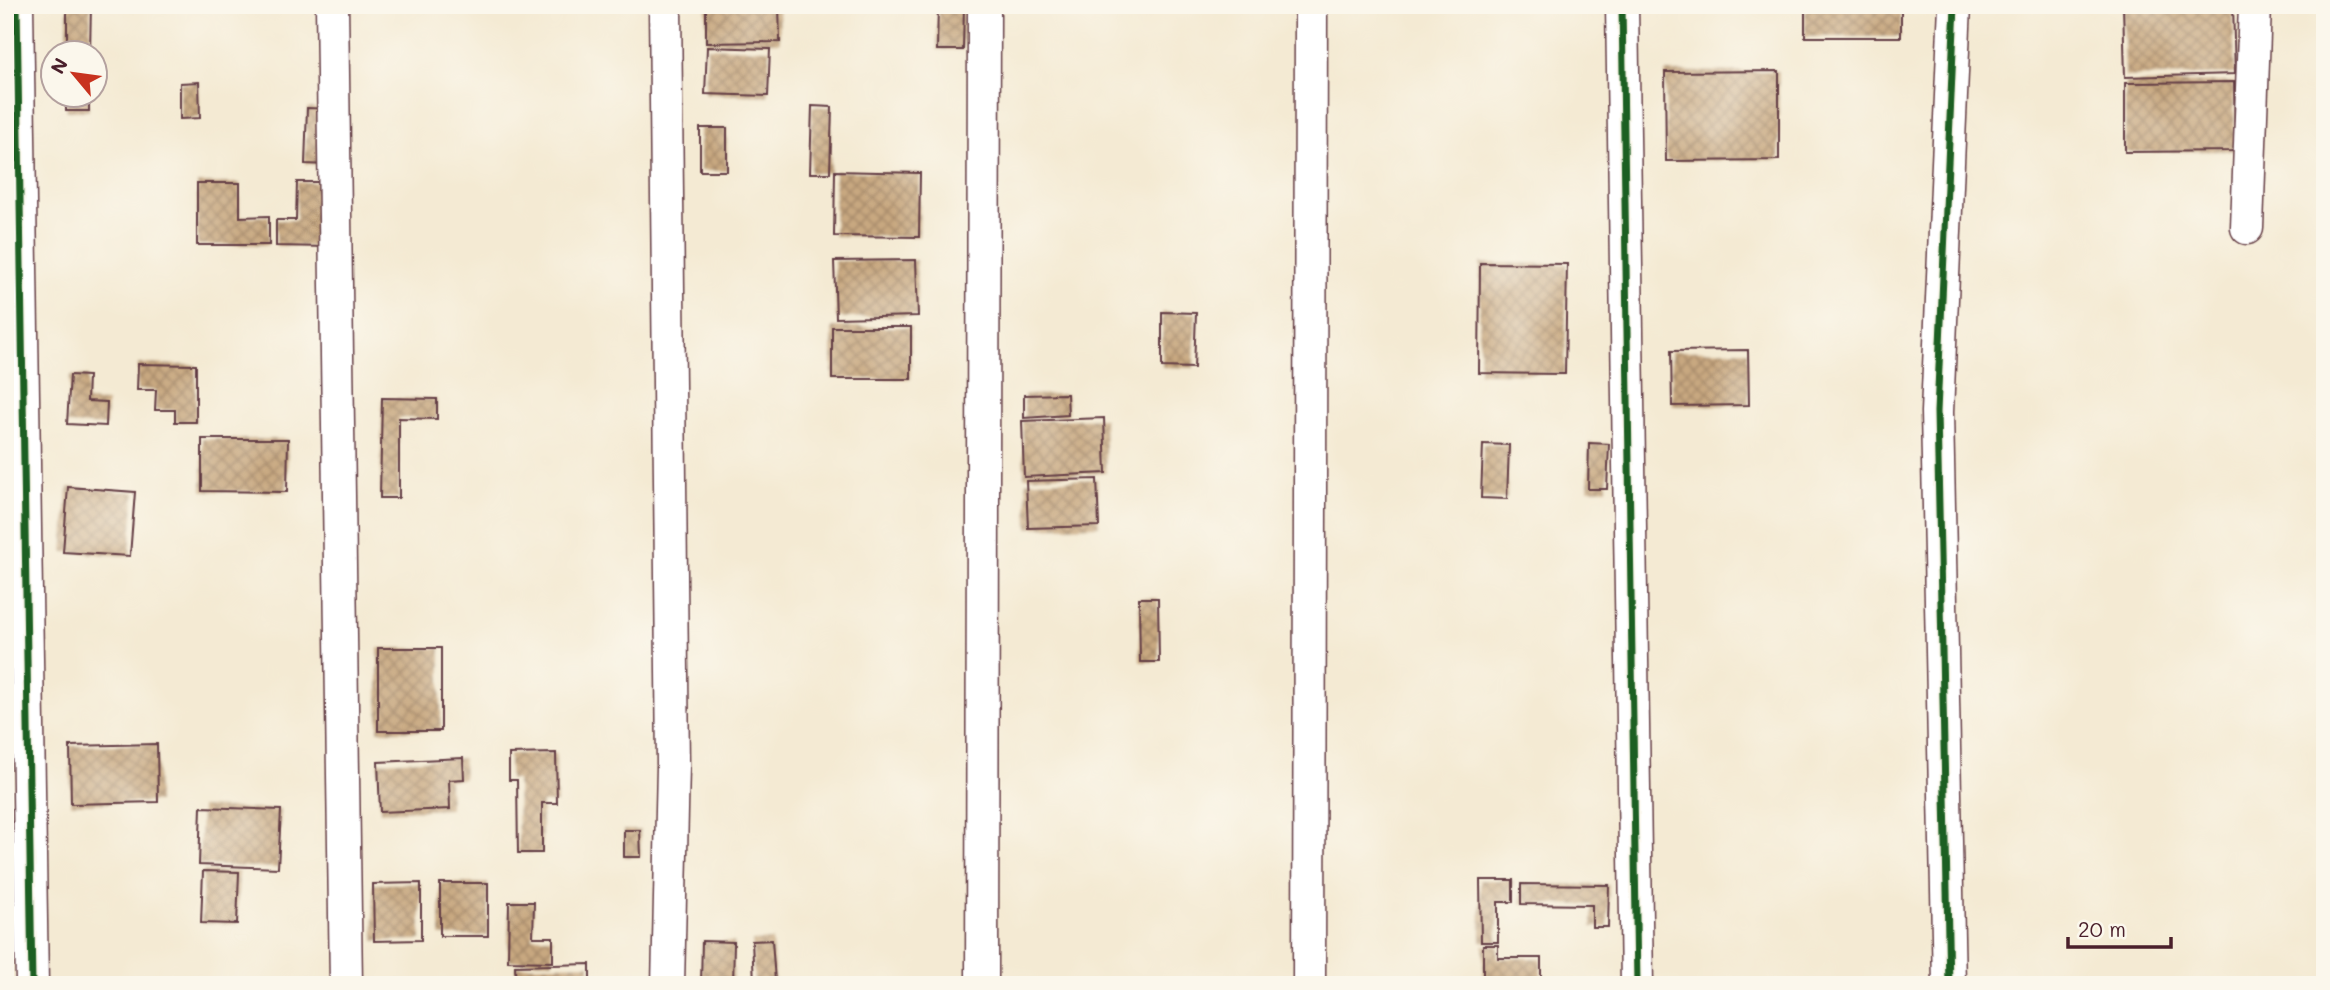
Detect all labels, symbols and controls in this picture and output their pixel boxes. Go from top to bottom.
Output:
north arrow [38,38,108,108]
text: N [44,53,73,78]
scale bar [2068,906,2171,950]
text: 20 m [2078,915,2126,942]

